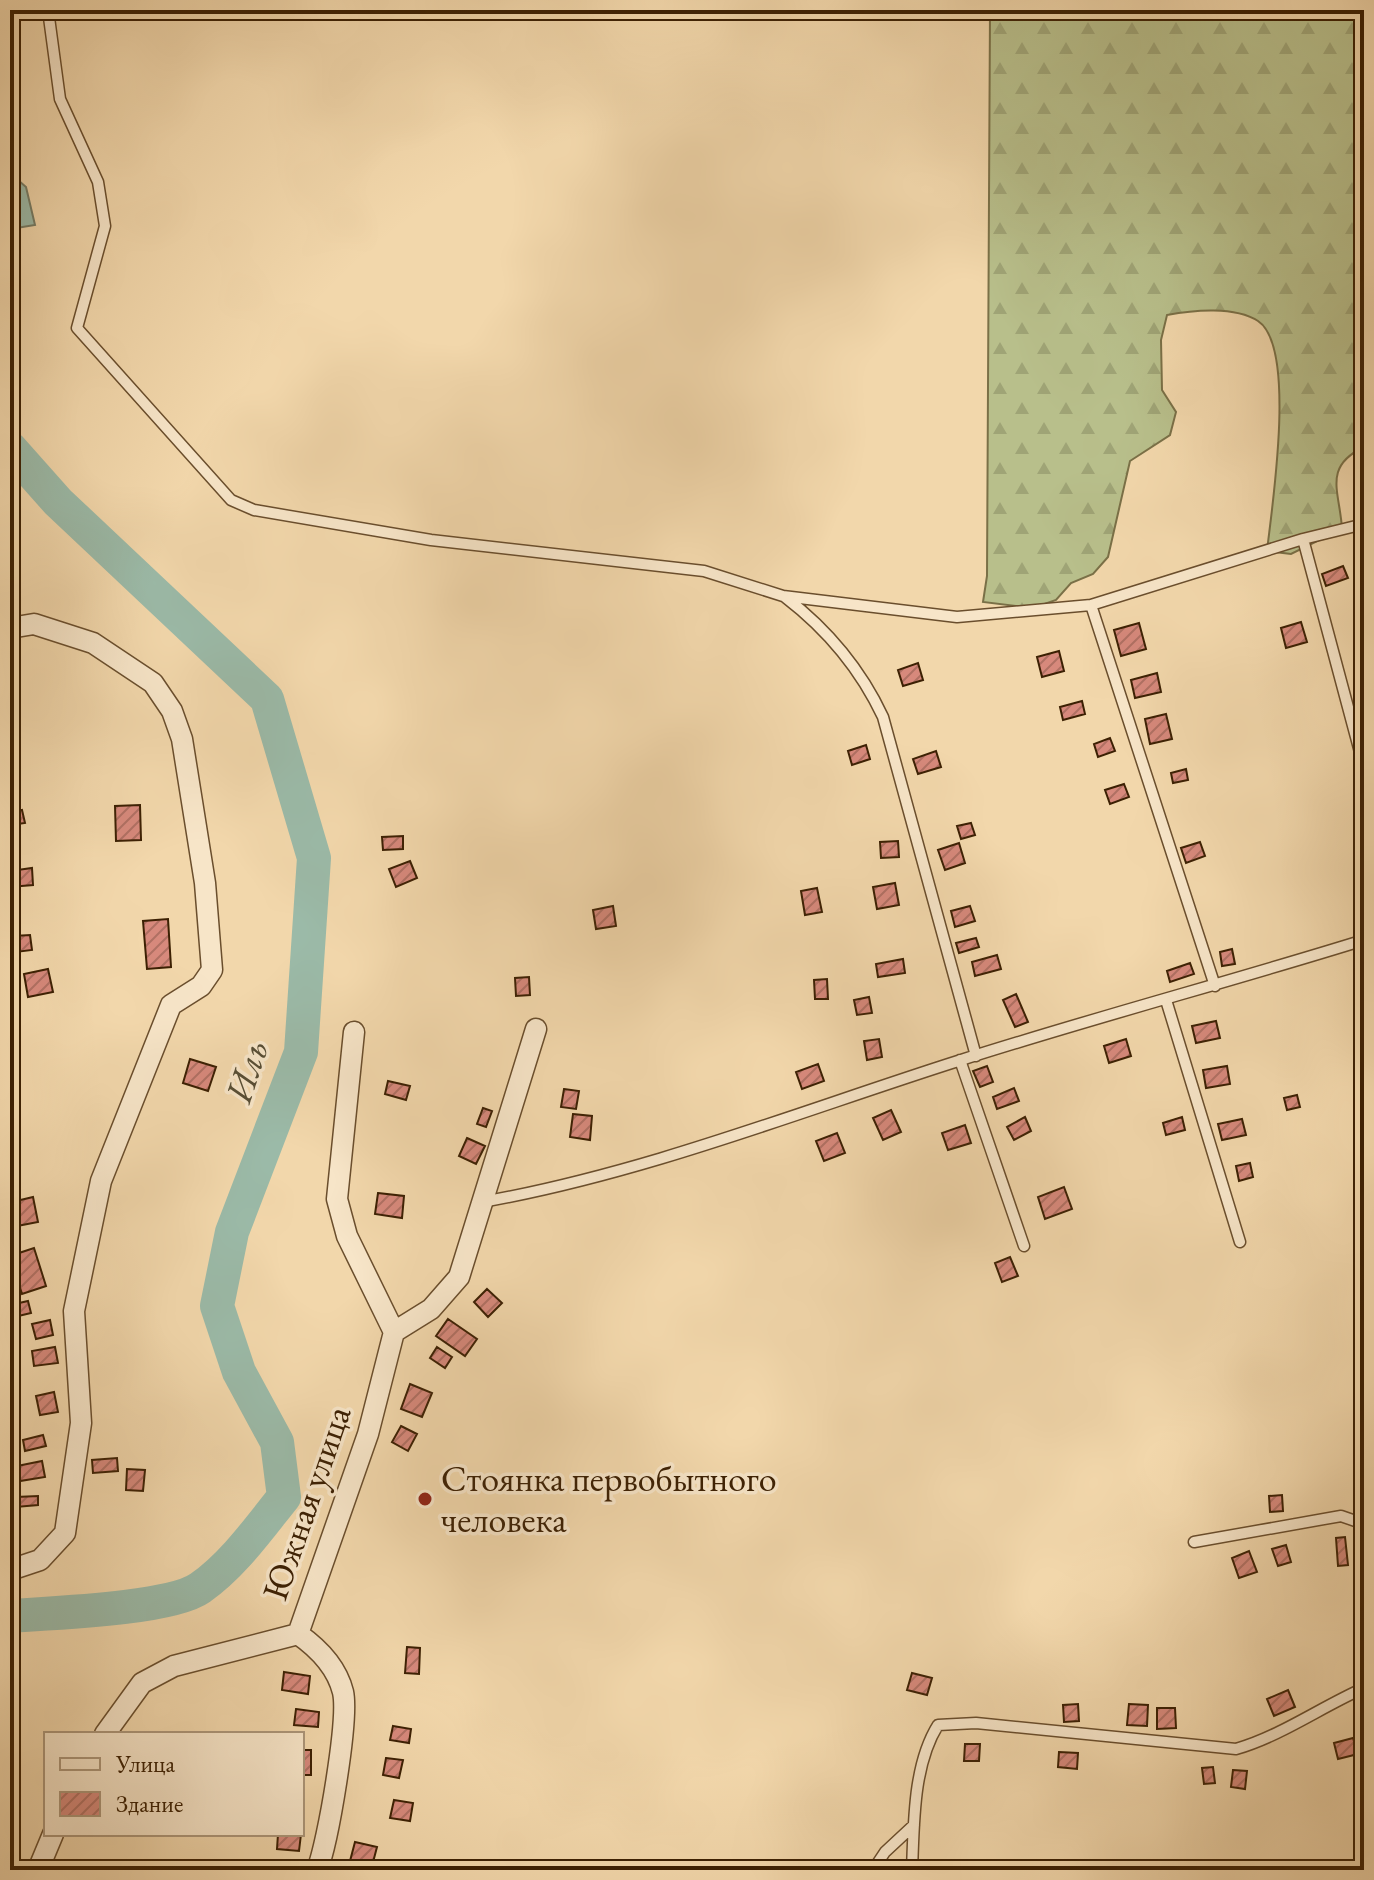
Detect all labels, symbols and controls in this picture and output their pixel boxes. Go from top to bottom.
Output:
water label: Иль [213,1034,279,1109]
street label: Южная улица [251,1399,361,1606]
place label: Стоянка первобытного человека [441,1455,777,1543]
marker: Стоянка первобытного человека [416,1490,434,1508]
legend [44,1732,304,1836]
text: Улица [115,1748,175,1779]
text: Здание [116,1788,183,1819]

